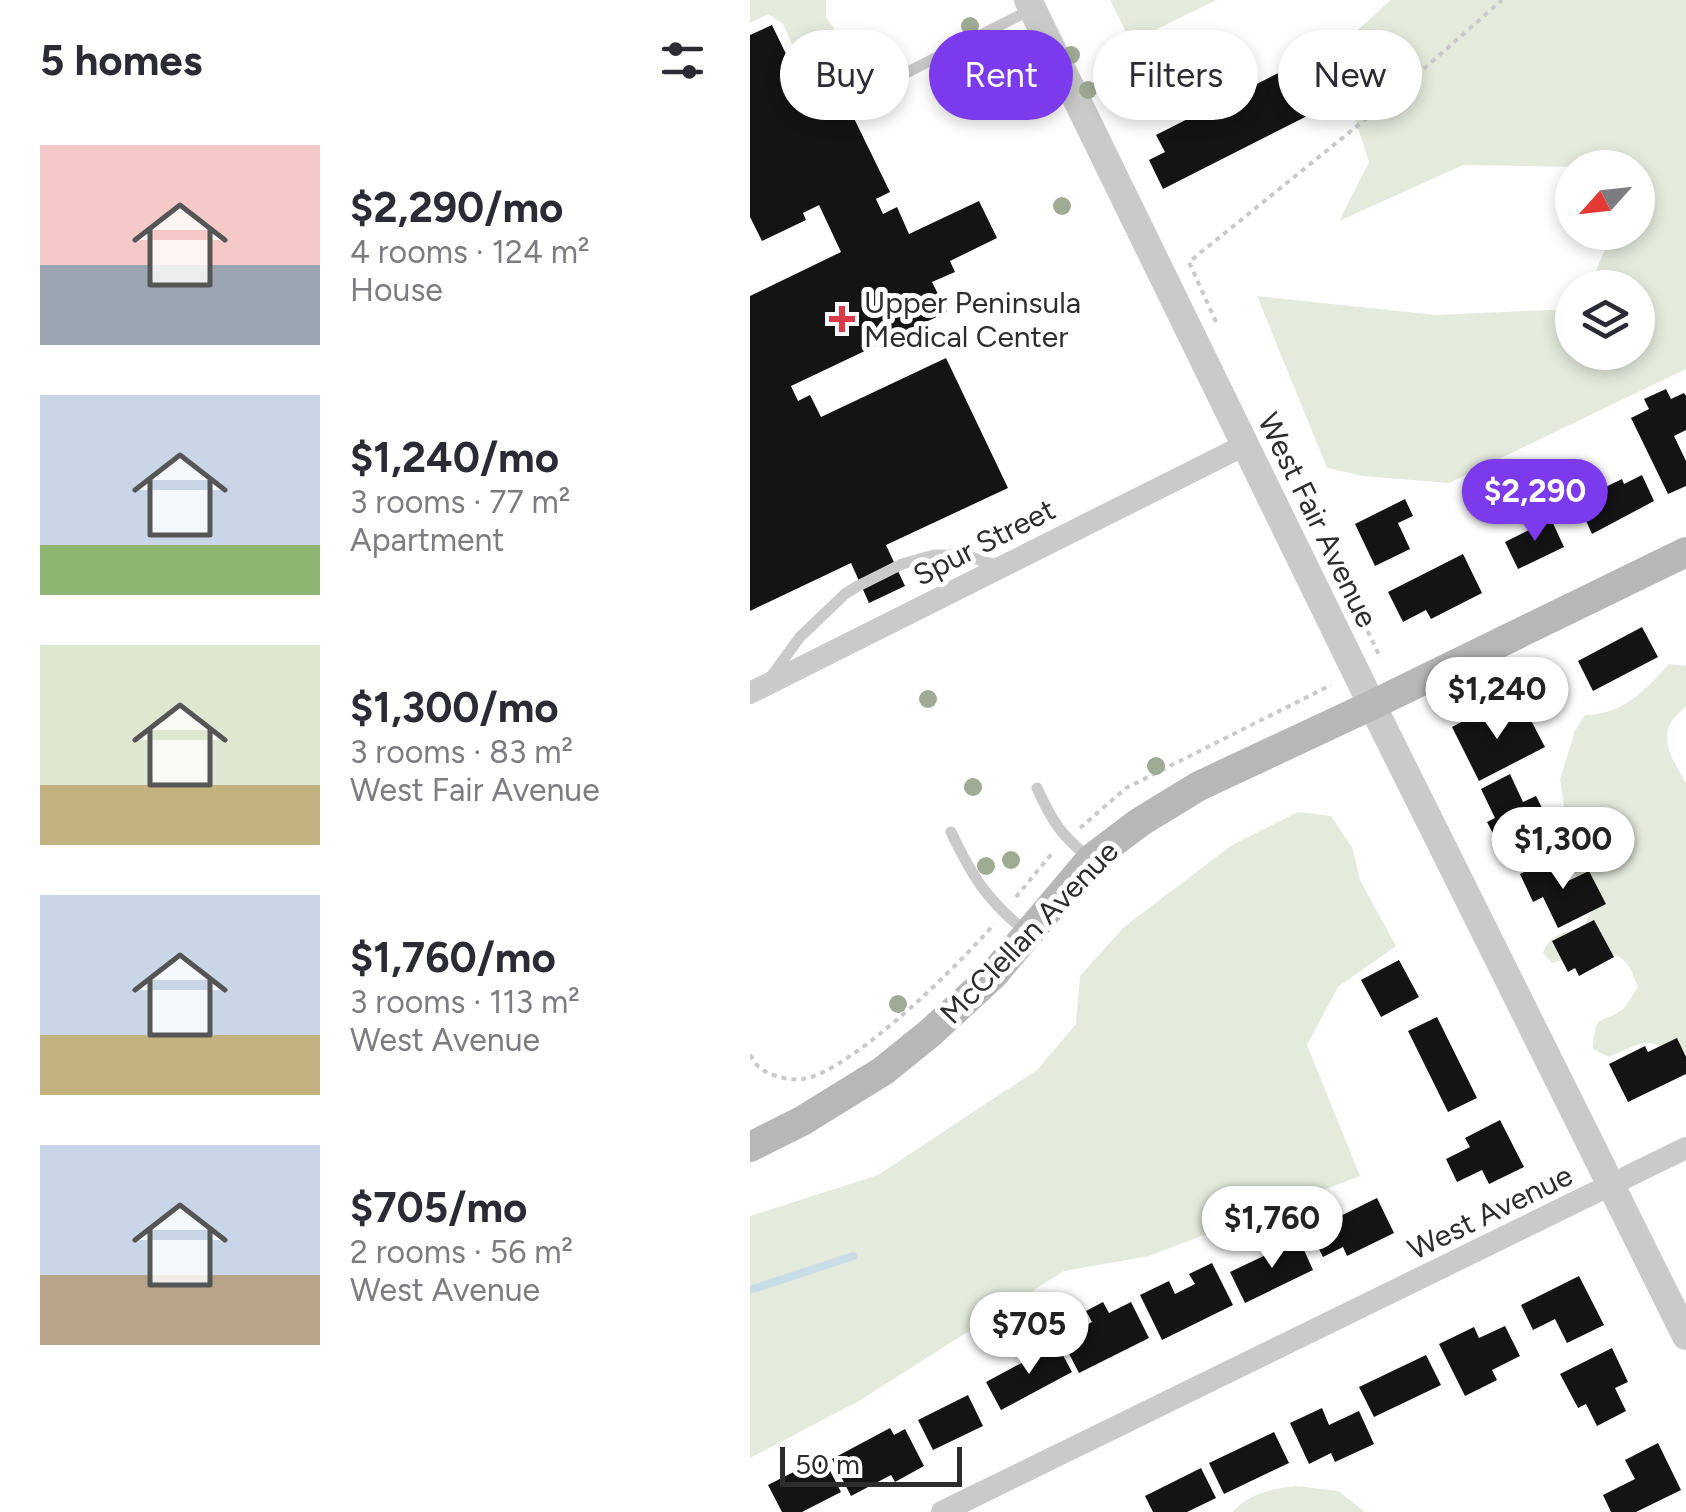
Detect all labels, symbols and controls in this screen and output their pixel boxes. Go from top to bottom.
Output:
chip: Buy [780,30,909,120]
chip: Rent [929,30,1073,120]
chip: Filters [1093,30,1258,120]
chip: New [1278,30,1422,120]
icon: filters [655,33,710,88]
text: 5 homes [40,35,202,86]
north arrow [1555,150,1655,250]
map controls [1555,150,1655,370]
text: $2,290/mo [350,182,563,233]
icon: home [120,185,240,305]
text: 4 rooms · 124 m² [350,233,589,271]
button: layers [1555,270,1655,370]
text: House [350,271,443,309]
place label: Upper Peninsula Medical Center [864,284,1081,355]
marker: Upper Peninsula Medical Center [829,306,855,332]
street label: West Fair Avenue [1250,407,1386,633]
text: $1,240/mo [350,432,559,483]
icon: home [120,435,240,555]
pin: $2,290 [1454,459,1616,544]
text: $2,290 [1484,472,1586,510]
text: 3 rooms · 77 m² [350,483,570,521]
street label: Spur Street [907,490,1061,594]
text: Apartment [350,521,504,559]
pin: $1,240 [1416,657,1578,742]
text: $1,240 [1448,670,1546,708]
text: $1,300/mo [350,682,559,733]
icon: home [120,685,240,805]
text: 3 rooms · 83 m² [350,733,573,771]
text: West Fair Avenue [350,771,600,809]
pin: $1,300 [1482,807,1644,892]
text: $1,300 [1514,820,1612,858]
street label: McClellan Avenue [932,833,1126,1031]
text: $1,760/mo [350,932,556,983]
icon: home [120,935,240,1055]
text: 3 rooms · 113 m² [350,983,580,1021]
text: West Avenue [350,1021,540,1059]
street label: West Avenue [1402,1156,1578,1268]
text: $705/mo [350,1182,527,1233]
icon: home [120,1185,240,1305]
pin: $1,760 [1191,1186,1353,1271]
text: $1,760 [1224,1199,1320,1237]
text: 2 rooms · 56 m² [350,1233,573,1271]
text: West Avenue [350,1271,540,1309]
pin: $705 [970,1292,1088,1377]
text: $705 [992,1305,1066,1343]
scale bar [780,1442,962,1486]
text: 50 m [795,1447,860,1481]

